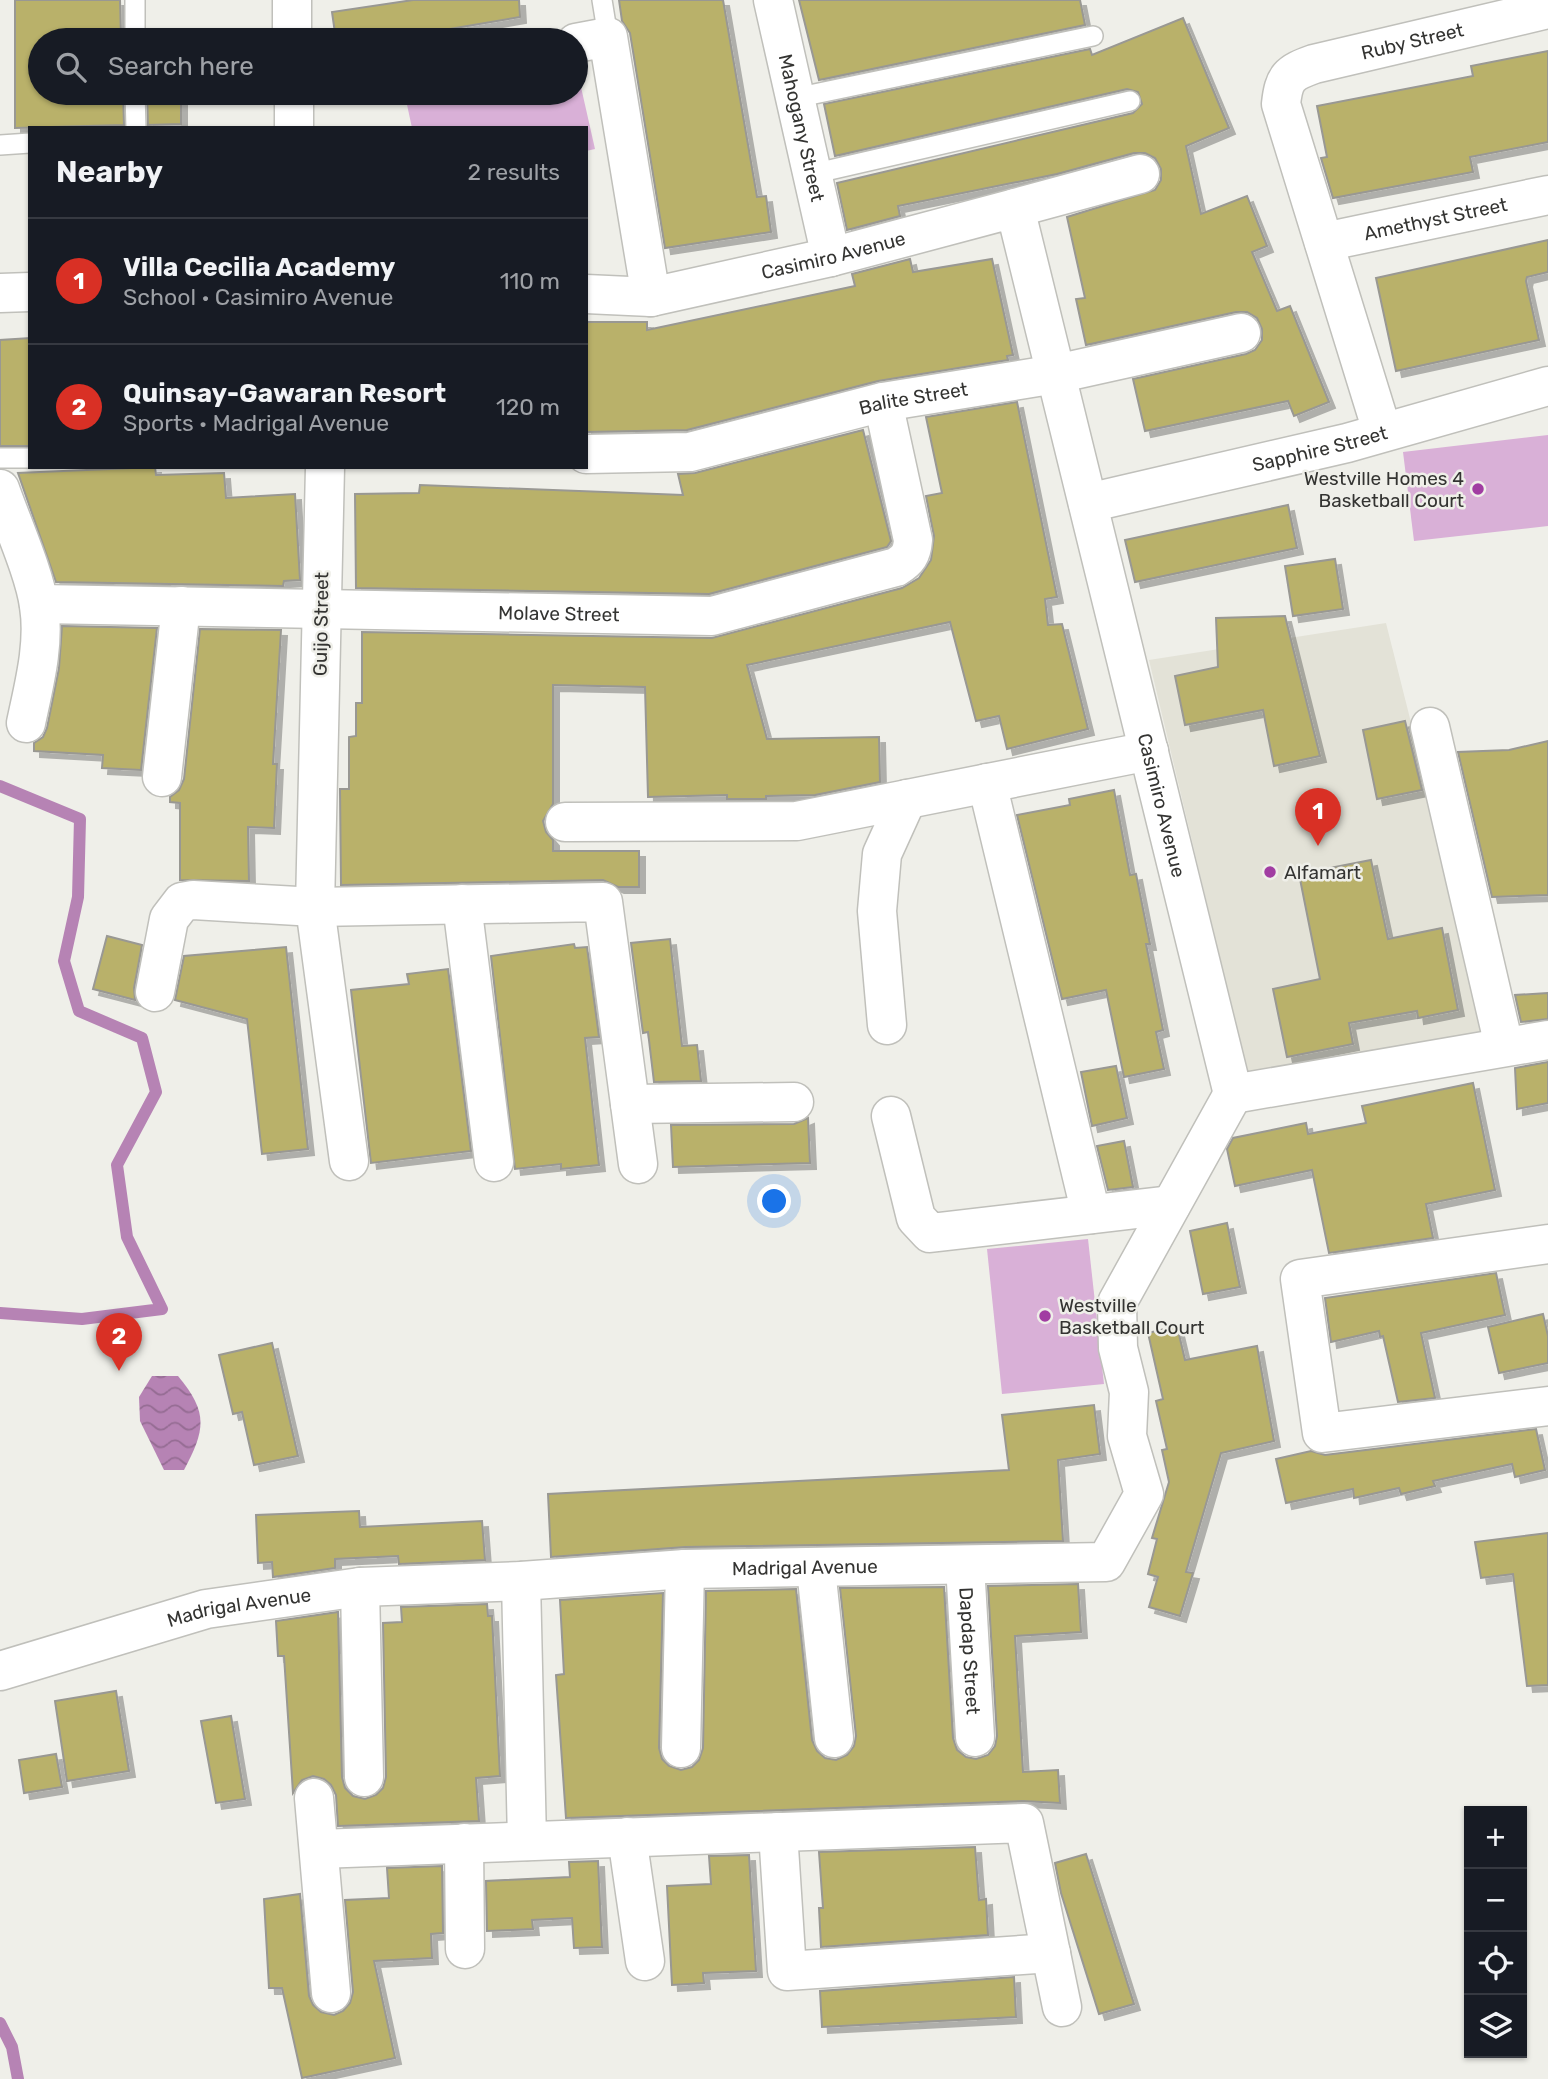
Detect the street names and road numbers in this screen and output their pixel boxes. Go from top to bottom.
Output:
street label: Ruby Street [1359,18,1466,64]
street label: Mahogany Street [774,52,830,204]
street label: Amethyst Street [1362,192,1510,245]
street label: Casimiro Avenue [759,226,908,284]
street label: Balite Street [856,377,970,419]
street label: Sapphire Street [1250,420,1390,476]
street label: Guijo Street [309,571,333,676]
street label: Molave Street [498,601,620,626]
street label: Casimiro Avenue [1133,731,1191,880]
street label: Madrigal Avenue [732,1554,878,1580]
street label: Madrigal Avenue [164,1583,312,1632]
street label: Dapdap Street [955,1586,985,1716]

